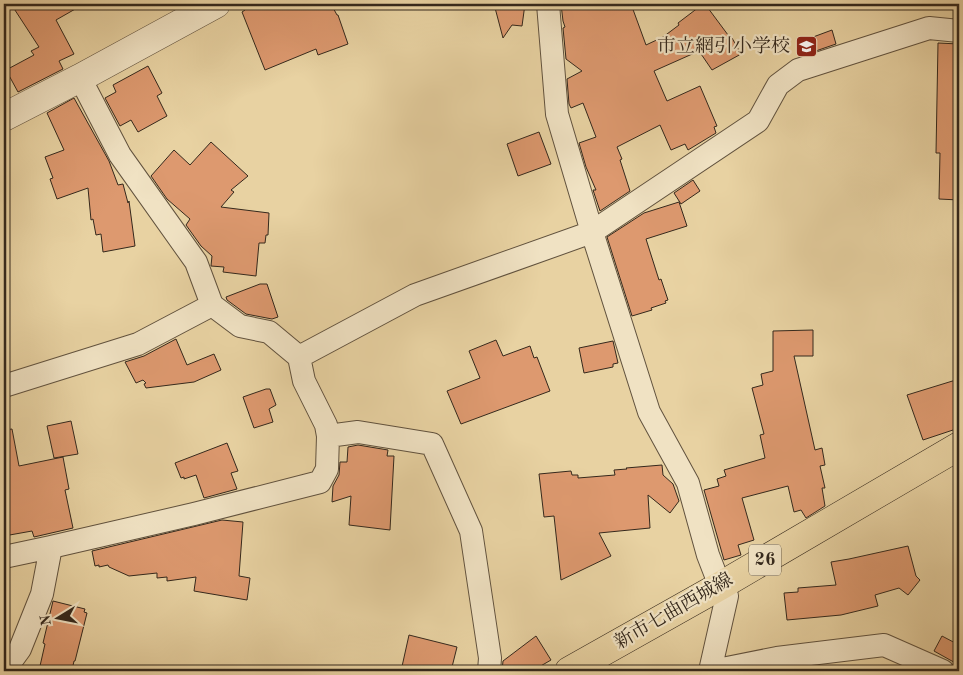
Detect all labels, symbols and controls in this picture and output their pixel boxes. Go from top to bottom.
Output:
school or university icon: 市立網引小学校 [794,35,818,59]
place label: 市立網引小学校 [657,36,790,57]
road number: 26 [749,544,781,576]
street label: 新市七曲西城線 [611,569,736,653]
north arrow [32,592,82,642]
text: N [38,613,54,627]

